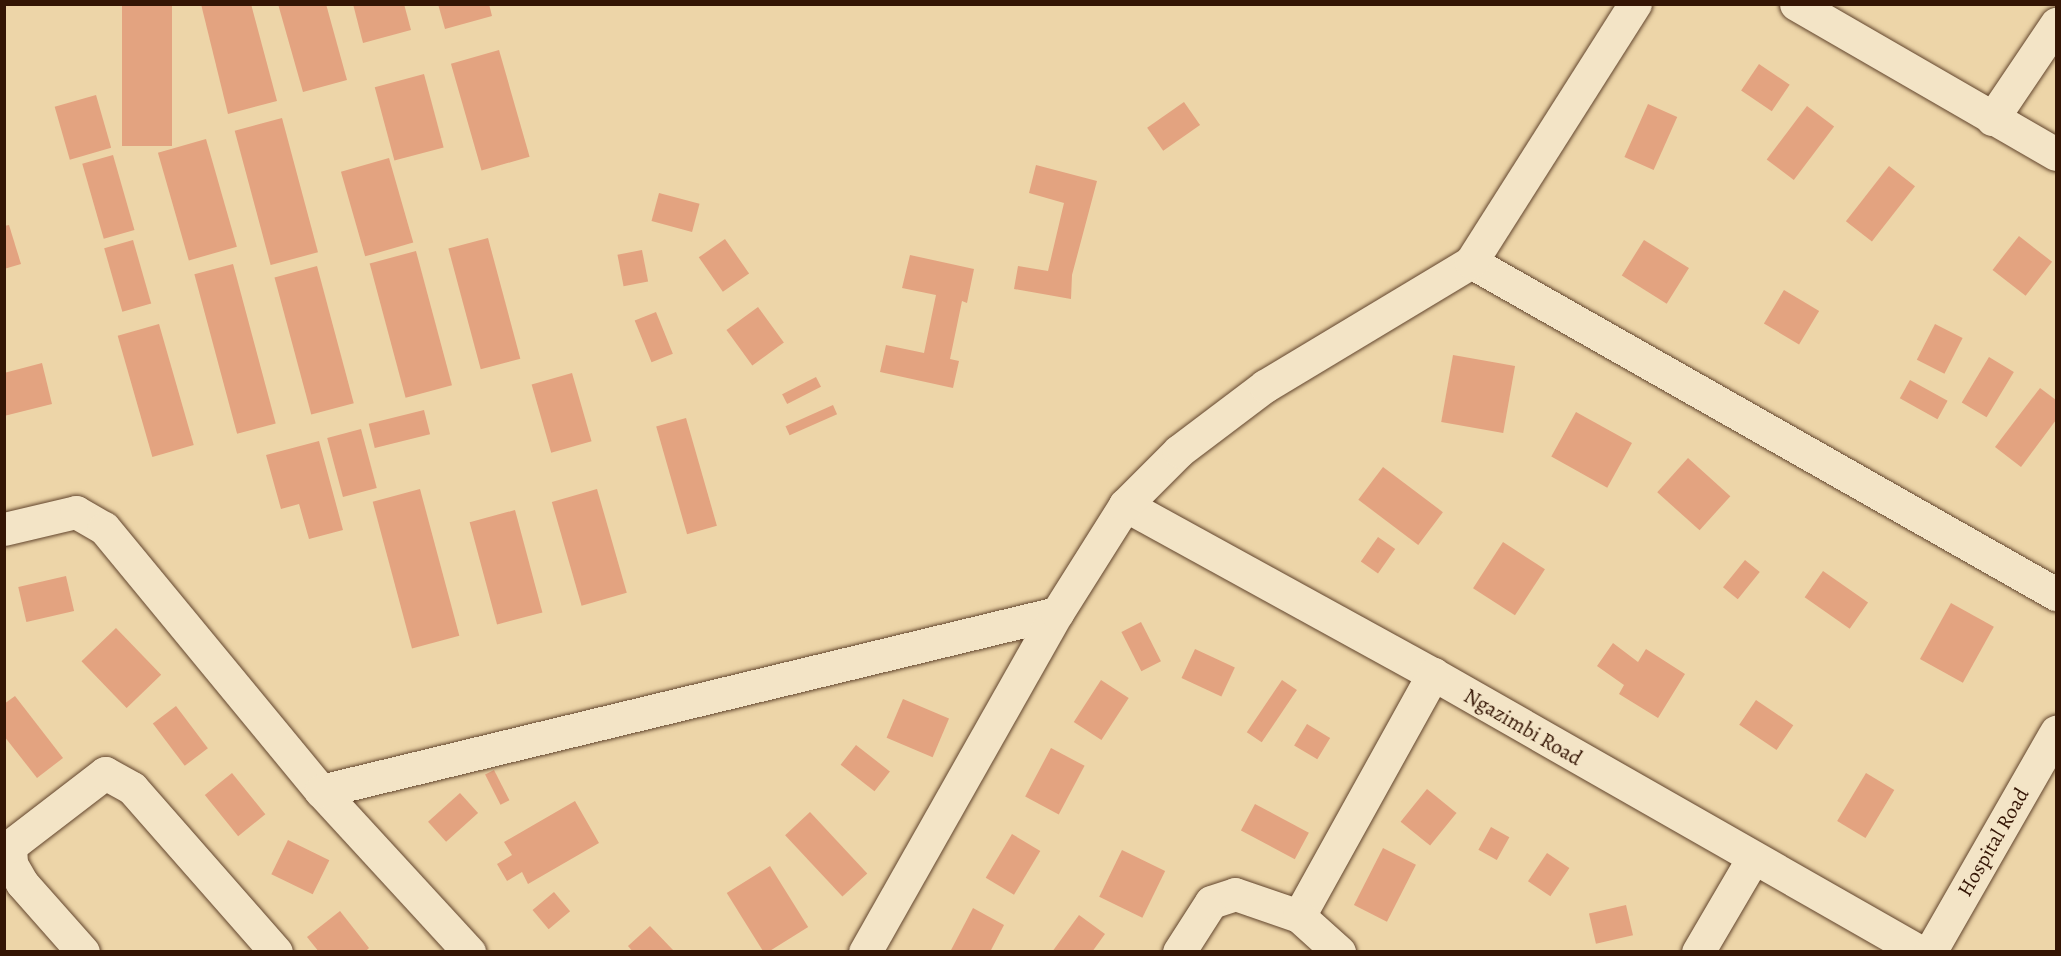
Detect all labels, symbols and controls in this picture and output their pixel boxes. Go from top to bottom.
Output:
street label: Ngazimbi Road [1459,683,1587,771]
street label: Hospital Road [1952,783,2034,901]

